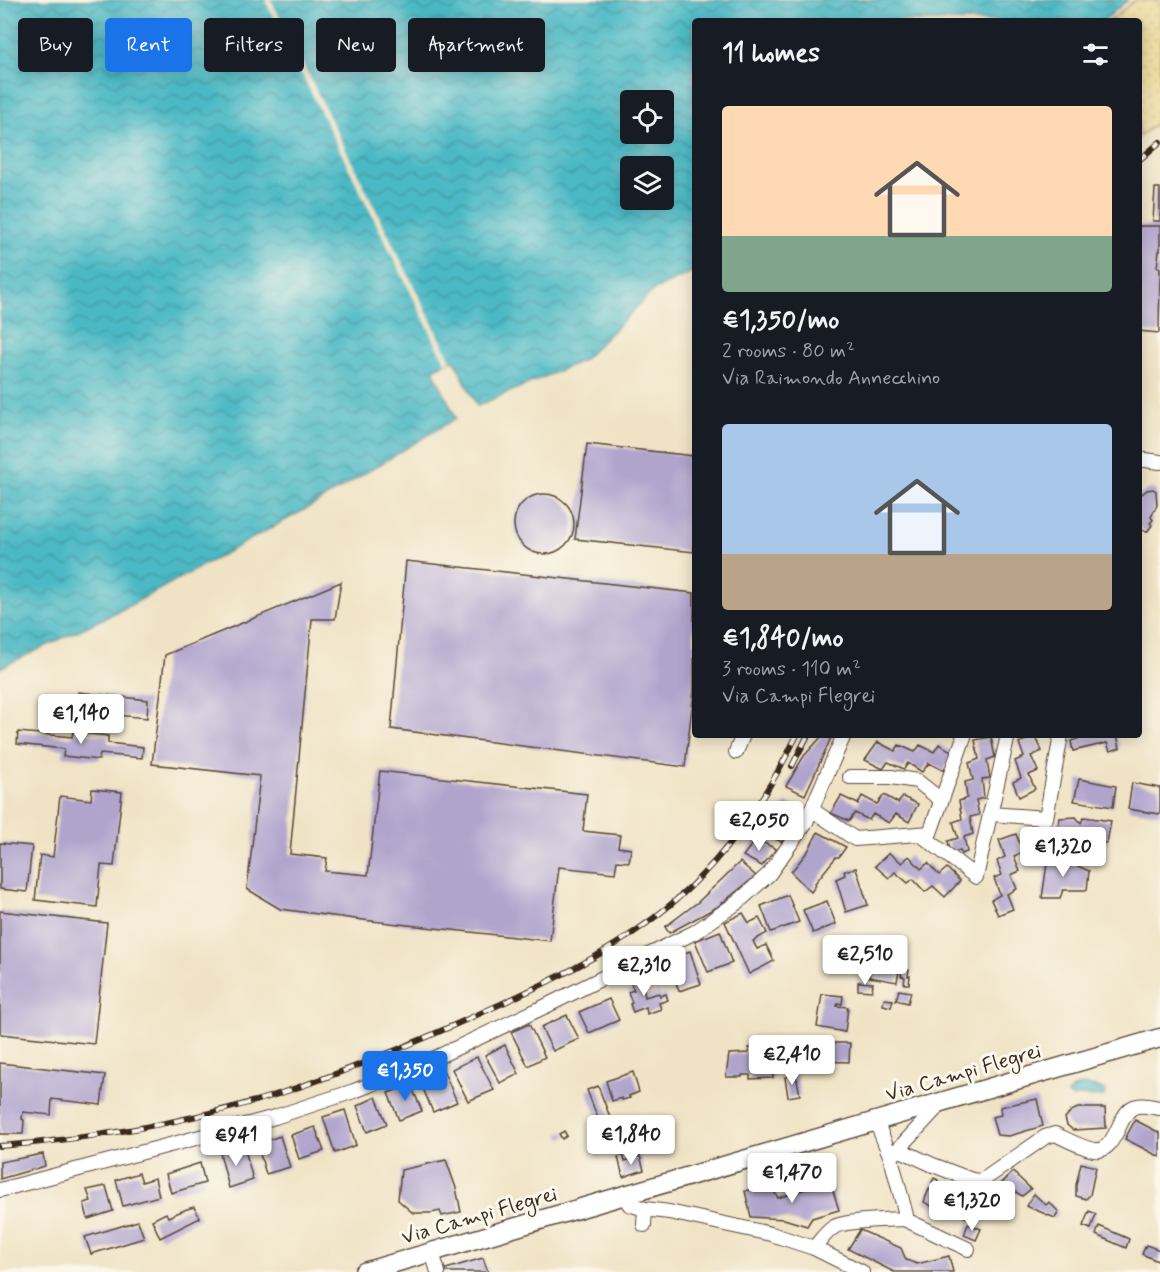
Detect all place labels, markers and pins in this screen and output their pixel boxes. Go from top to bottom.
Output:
pin: €1,140 [32,694,130,745]
pin: €2,050 [710,801,808,852]
pin: €1,320 [1014,827,1112,878]
pin: €2,510 [816,935,914,986]
pin: €2,310 [595,946,693,997]
pin: €2,410 [743,1035,841,1086]
pin: €1,350 [356,1051,454,1102]
pin: €1,840 [582,1115,680,1166]
pin: €941 [200,1116,272,1167]
pin: €1,470 [743,1153,841,1204]
pin: €1,320 [923,1181,1021,1232]

